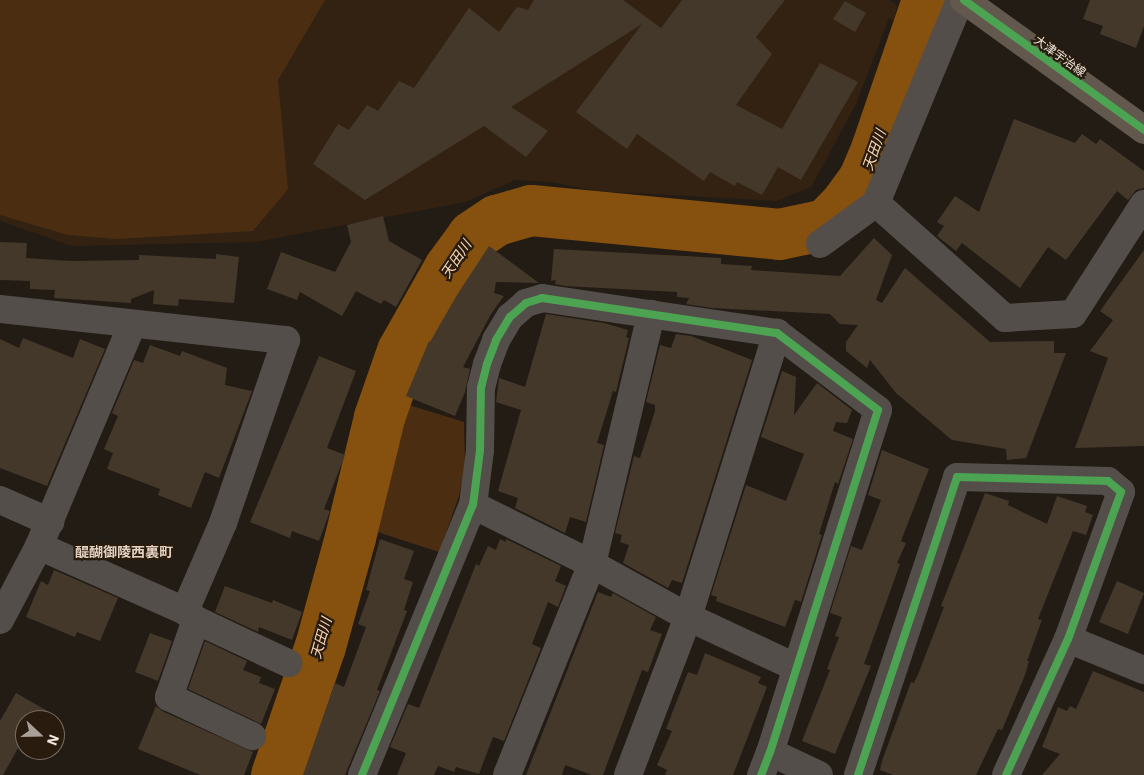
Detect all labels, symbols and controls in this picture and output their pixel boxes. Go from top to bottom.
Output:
street label: 大津宇治線 [1031,33,1089,79]
water label: 天田川 [859,127,889,173]
water label: 天田川 [437,237,475,281]
district label: 醍醐御陵西裏町 [75,544,173,560]
water label: 天田川 [307,615,335,661]
north arrow [15,710,65,760]
text: N [43,732,63,748]

